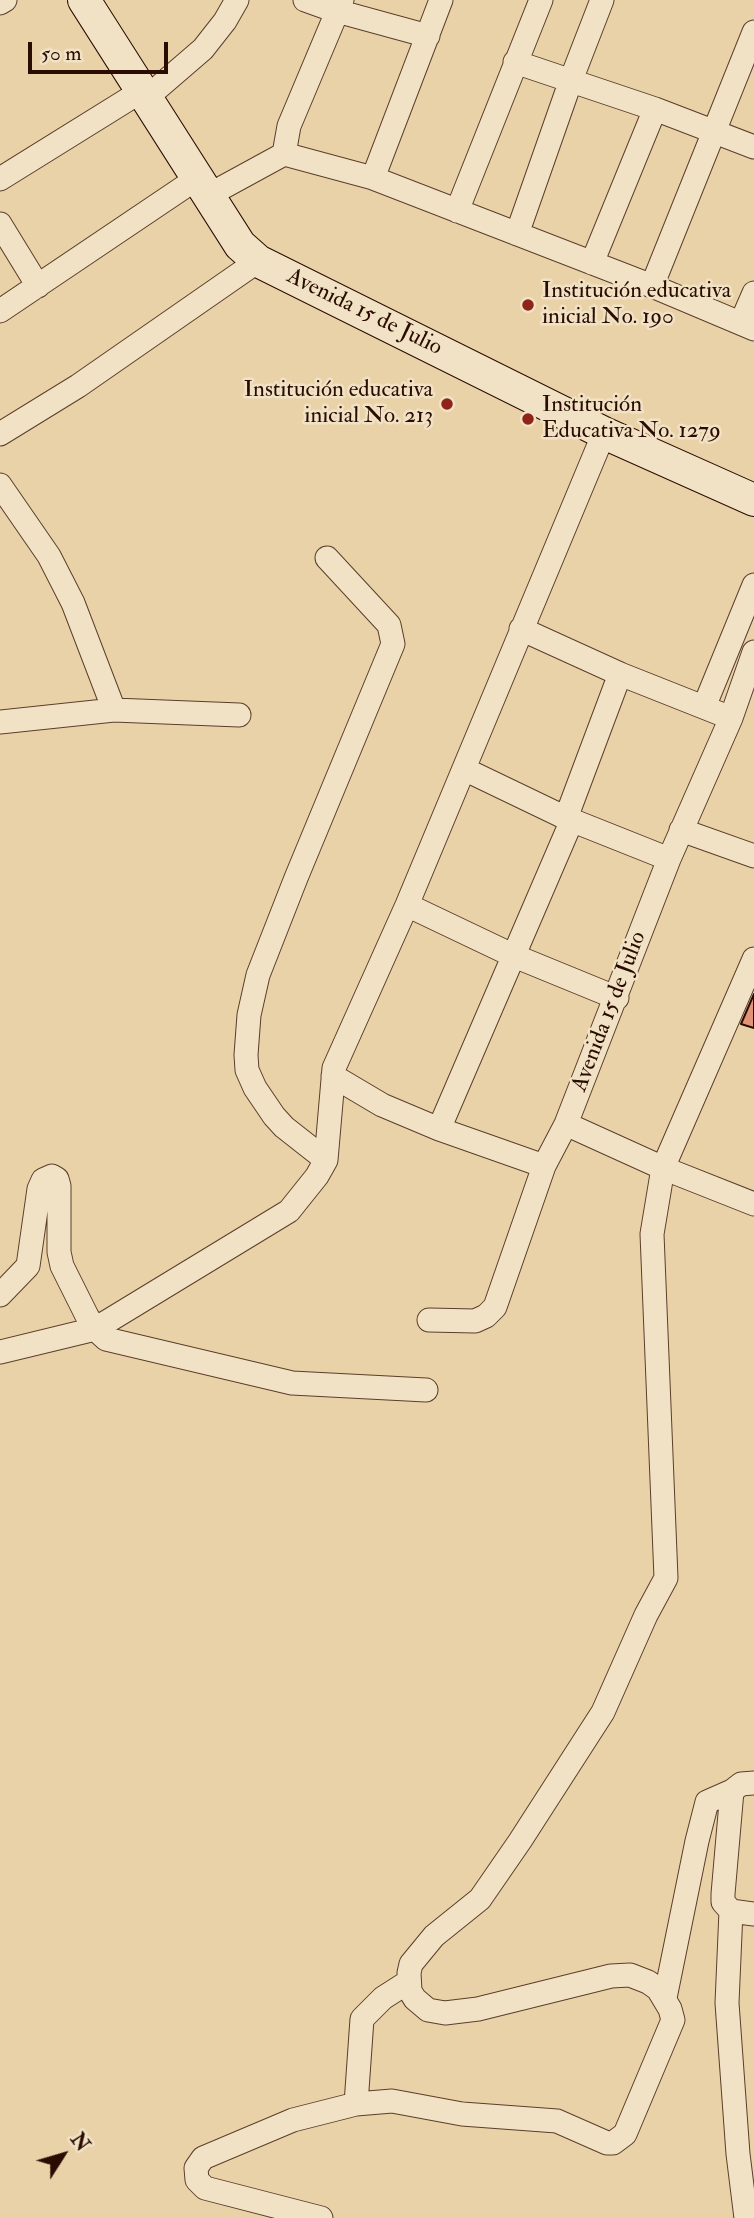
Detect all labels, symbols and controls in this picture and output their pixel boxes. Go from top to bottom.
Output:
scale bar [32,28,172,72]
text: 50 m [41,40,82,67]
street label: Avenida 15 de Julio [282,263,446,363]
place label: Institución educativa inicial No. 190 [542,278,731,332]
marker: Institución educativa inicial No. 190 [520,297,536,313]
place label: Institución educativa inicial No. 213 [244,377,433,431]
place label: Institución Educativa No. 1279 [542,392,721,446]
marker: Institución educativa inicial No. 213 [439,396,455,412]
marker: Institución Educativa No. 1279 [520,411,536,427]
street label: Avenida 15 de Julio [567,928,653,1096]
north arrow [28,2120,98,2190]
text: N [65,2128,94,2156]

